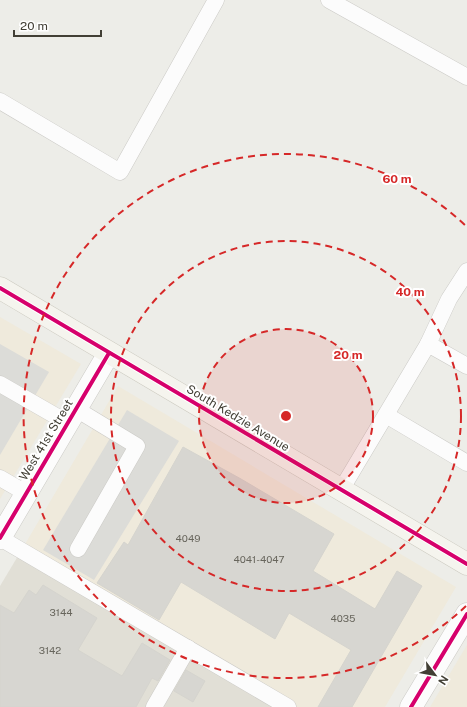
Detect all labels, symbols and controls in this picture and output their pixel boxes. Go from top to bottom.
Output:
scale bar [14,12,101,38]
text: 20 m [20,19,48,33]
text: 60 m [382,172,412,186]
text: 40 m [395,285,425,299]
text: 20 m [334,348,363,362]
street label: South Kedzie Avenue [184,382,292,454]
street label: West 41st Street [16,397,76,483]
centre of rings [279,409,293,423]
house number: 4049 [176,532,200,544]
house number: 4041-4047 [233,553,285,565]
house number: 3144 [50,606,72,618]
house number: 4035 [330,612,356,624]
house number: 3142 [39,644,61,656]
north arrow [415,655,455,695]
text: N [436,673,451,687]

